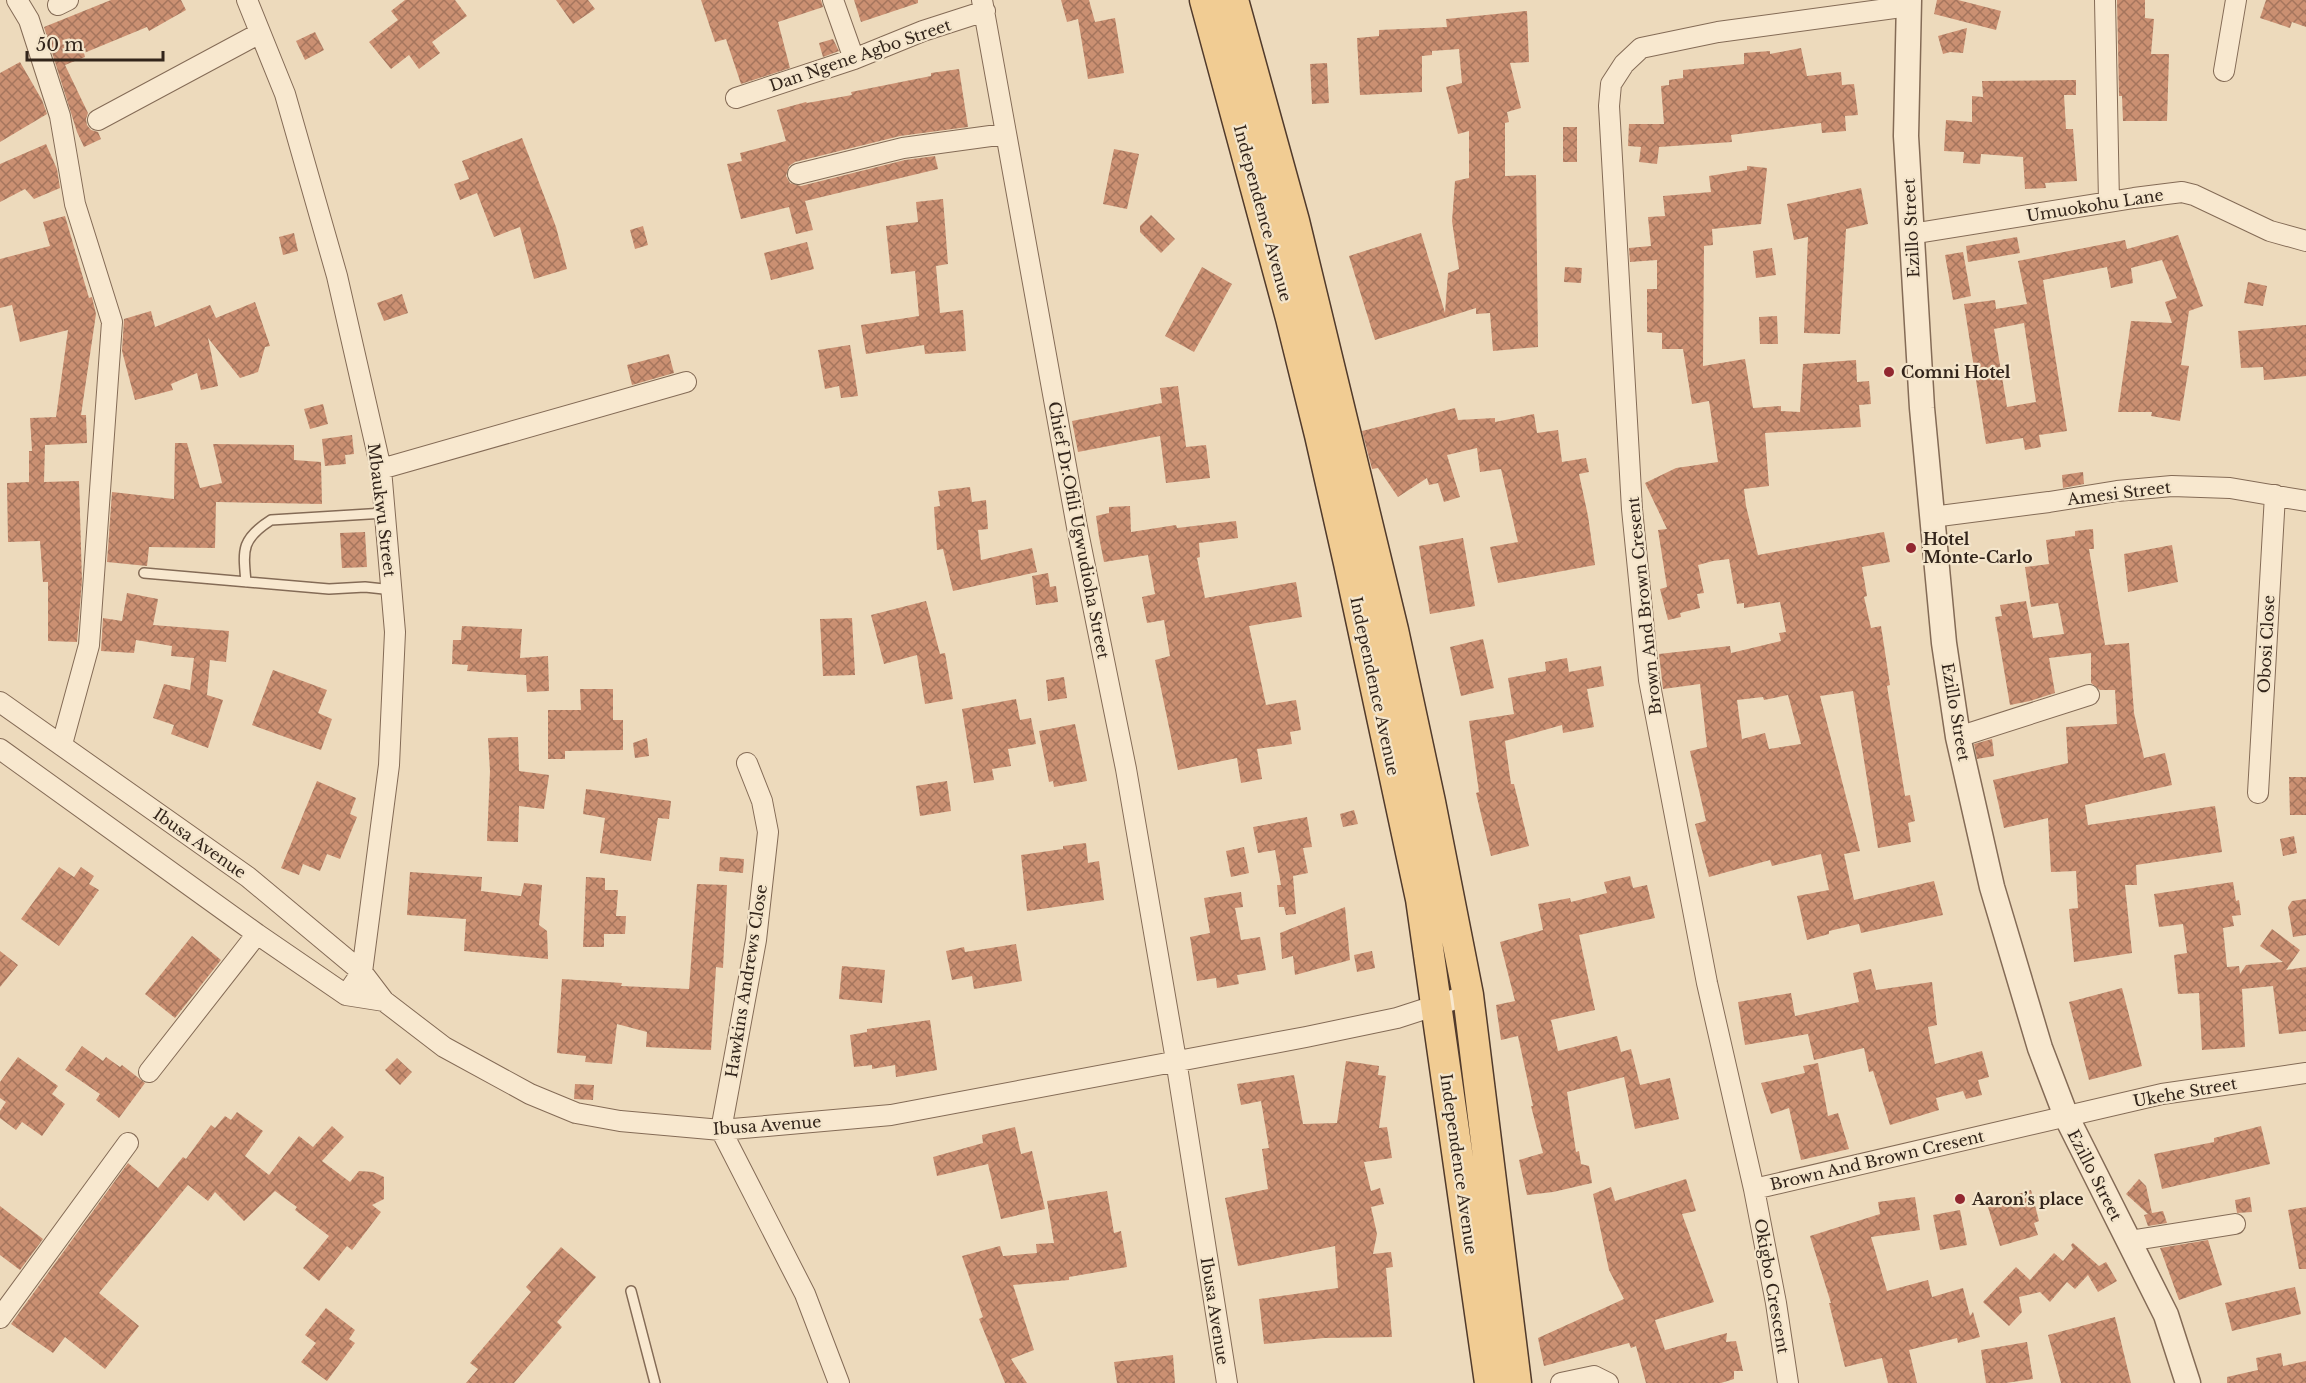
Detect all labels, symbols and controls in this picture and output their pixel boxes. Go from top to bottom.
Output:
street label: Dan Ngene Agbo Street [767,14,953,96]
scale bar [27,24,164,62]
text: 50 m [36,34,84,56]
street label: Independence Avenue [1230,122,1296,304]
street label: Ezillo Street [1898,178,1924,278]
street label: Umuokohu Lane [2025,184,2165,226]
place label: Comni Hotel [1901,362,2011,382]
marker: Comni Hotel [1882,365,1896,379]
street label: Chief Dr.Ofili Ugwudioha Street [1044,400,1114,660]
street label: Mbaukwu Street [364,442,400,578]
street label: Amesi Street [2065,477,2172,509]
street label: Brown And Brown Cresent [1623,496,1665,716]
place label: Hotel Monte-Carlo [1923,529,2033,567]
marker: Hotel Monte-Carlo [1904,541,1918,555]
street label: Obosi Close [2253,594,2279,694]
street label: Independence Avenue [1346,595,1404,777]
street label: Ezillo Street [1938,661,1974,763]
street label: Ibusa Avenue [150,804,250,882]
street label: Hawkins Andrews Close [721,883,771,1079]
street label: Independence Avenue [1436,1072,1482,1256]
street label: Ukehe Street [2132,1073,2238,1111]
street label: Ibusa Avenue [712,1111,822,1139]
street label: Brown And Brown Cresent [1768,1126,1986,1194]
street label: Ezillo Street [2063,1126,2127,1224]
place label: Aaron’s place [1971,1189,2084,1209]
marker: Aaron’s place [1953,1192,1967,1206]
street label: Okigbo Crescent [1750,1217,1794,1355]
street label: Ibusa Avenue [1197,1256,1233,1366]

